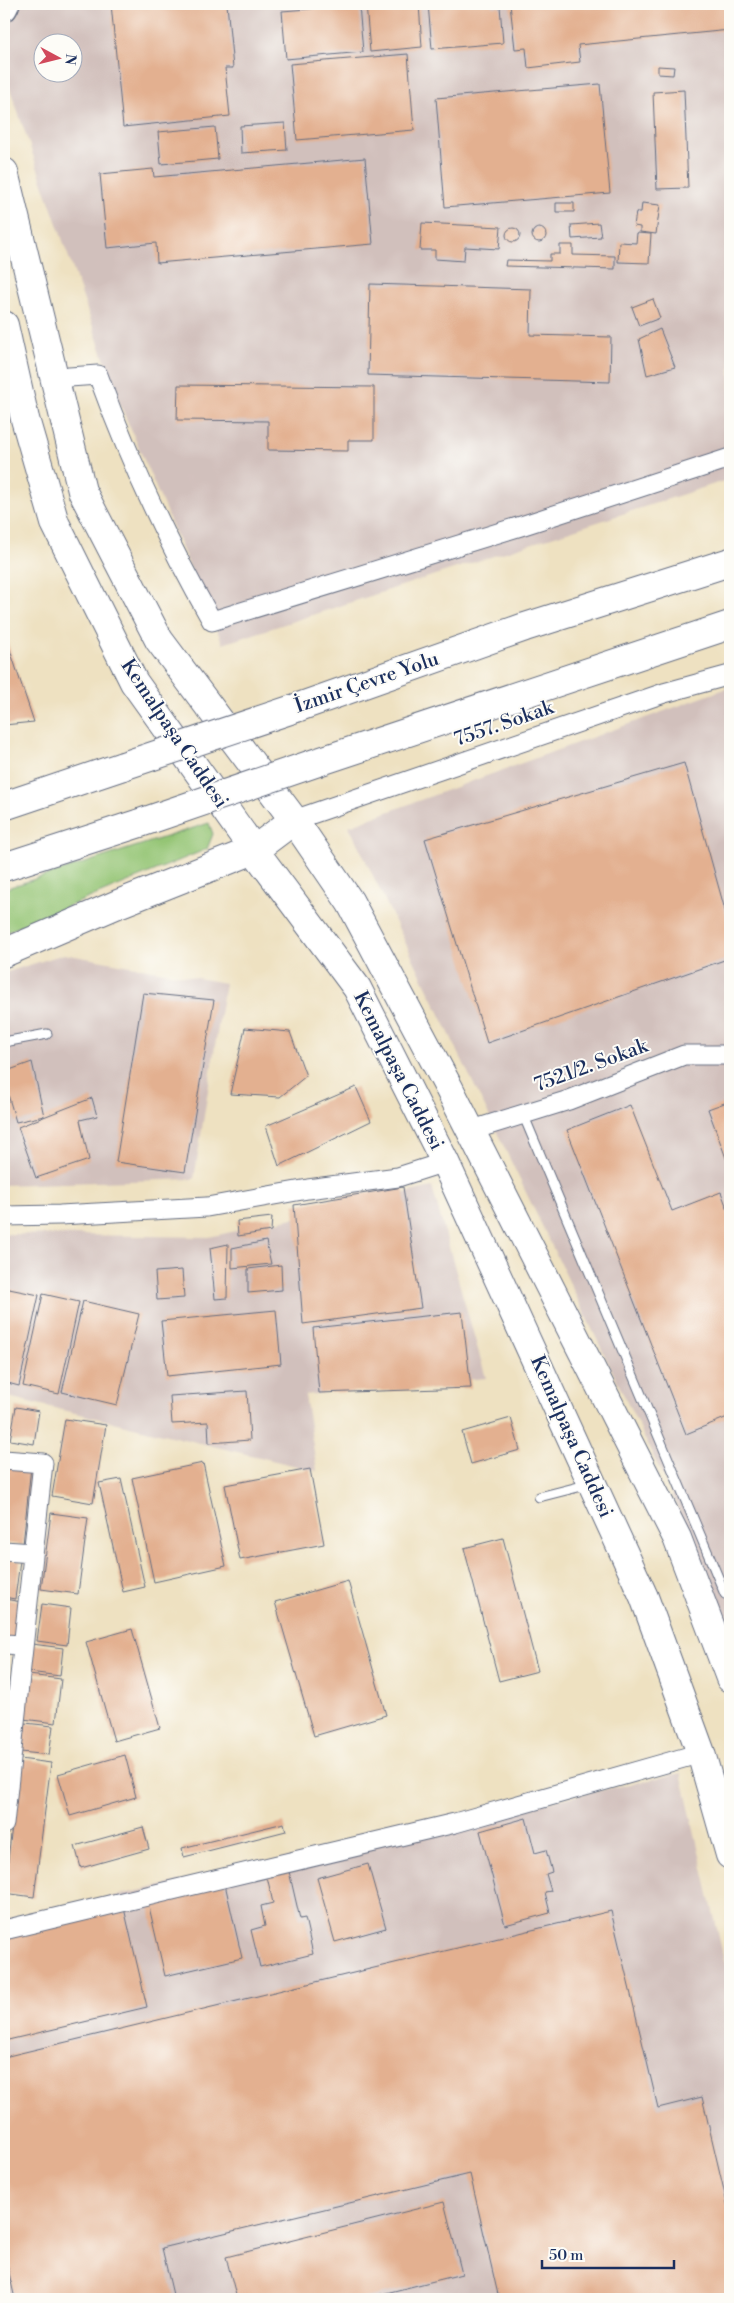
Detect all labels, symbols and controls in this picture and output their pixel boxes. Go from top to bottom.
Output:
north arrow [32,32,82,82]
text: N [60,53,80,66]
street label: İzmir Çevre Yolu [291,646,443,719]
street label: Kemalpaşa Caddesi [115,655,233,814]
street label: 7557. Sokak [451,695,558,753]
street label: Kemalpaşa Caddesi [347,987,449,1155]
street label: 7521/2. Sokak [531,1033,653,1098]
street label: Kemalpaşa Caddesi [524,1352,618,1522]
scale bar [542,2238,674,2270]
text: 50 m [549,2246,583,2265]

